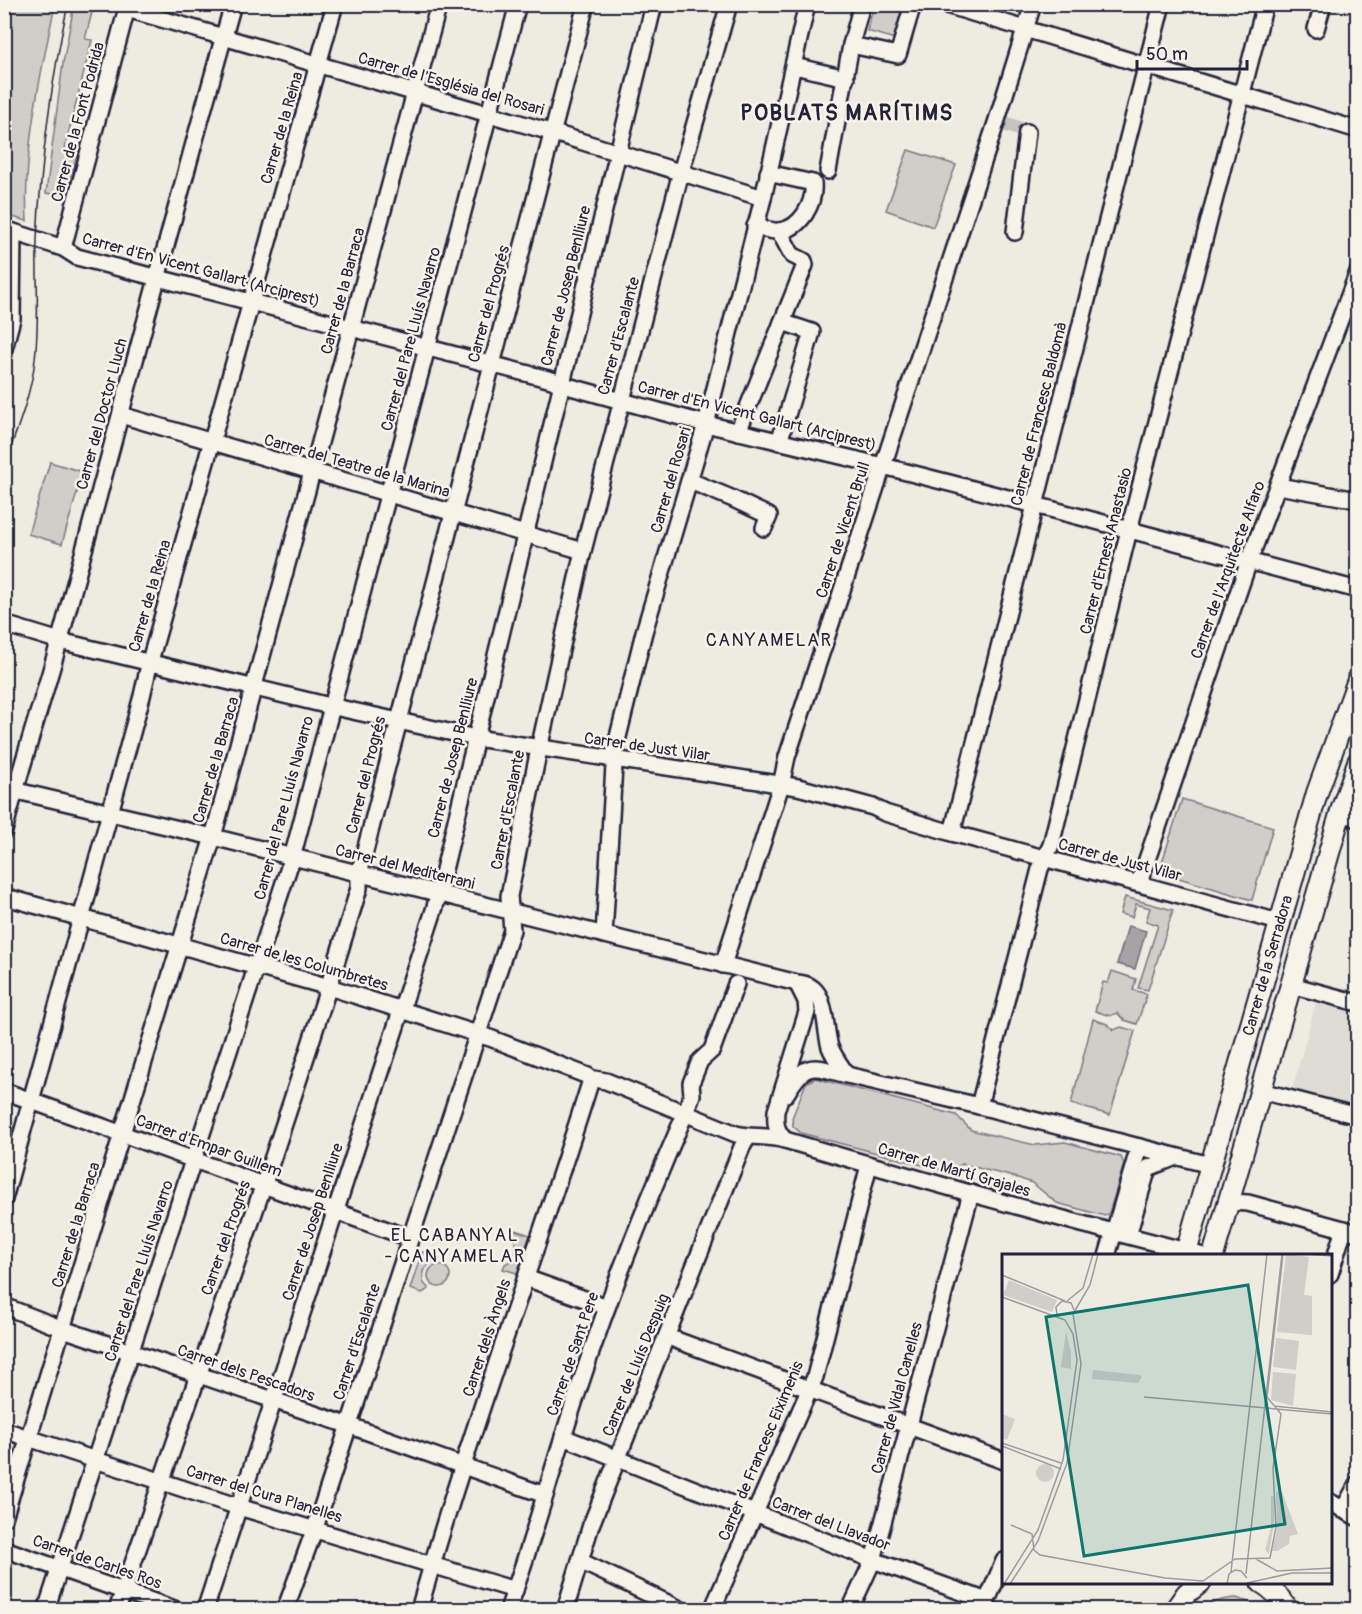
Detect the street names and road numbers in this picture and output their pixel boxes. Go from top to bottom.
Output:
street label: Carrer de la Font Podrida [47,40,109,204]
street label: Carrer de l'Església del Rosari [356,48,547,120]
street label: Carrer de la Reina [256,70,308,186]
street label: Carrer de Josep Benlliure [536,204,596,368]
street label: Carrer de la Barraca [316,225,370,357]
street label: Carrer d'En Vicent Gallart (Arciprest) [80,229,322,311]
street label: Carrer del Progrés [464,243,514,365]
street label: Carrer del Pare Lluís Navarro [377,244,445,433]
street label: Carrer d'Escalante [594,275,644,397]
street label: Carrer de Francesc Baldomà [1007,320,1071,508]
street label: Carrer del Doctor Lluch [72,336,132,492]
street label: Carrer d'En Vicent Gallart (Arciprest) [636,377,878,455]
street label: Carrer del Rosari [646,424,696,535]
street label: Carrer del Teatre de la Marina [262,430,452,502]
street label: Carrer de Vicent Brull [812,459,874,601]
street label: Carrer d'Ernest Anastasio [1076,465,1136,636]
street label: Carrer de l'Arquitecte Alfaro [1186,478,1270,662]
street label: Carrer de la Reina [124,538,176,654]
street label: Carrer de Josep Benlliure [423,676,483,840]
street label: Carrer de la Barraca [188,695,244,825]
street label: Carrer del Pare Lluís Navarro [250,713,318,902]
street label: Carrer del Progrés [342,714,390,836]
street label: Carrer de Just Vilar [583,728,712,766]
street label: Carrer d'Escalante [487,748,529,872]
street label: Carrer de Just Vilar [1056,834,1184,886]
street label: Carrer del Mediterrani [333,840,477,894]
street label: Carrer de la Serradora [1238,893,1297,1038]
street label: Carrer de les Columbretes [218,928,390,996]
street label: Carrer d'Empar Guillem [133,1110,285,1182]
street label: Carrer de Martí Grajales [875,1139,1033,1201]
street label: Carrer de Josep Benlliure [278,1141,348,1303]
street label: Carrer de la Barraca [47,1160,105,1290]
street label: Carrer del Pare Lluís Navarro [100,1177,178,1364]
street label: Carrer del Progrés [197,1178,255,1298]
street label: Carrer dels Àngels [459,1277,515,1399]
street label: Carrer d'Escalante [329,1281,385,1403]
street label: Carrer de Sant Pere [542,1289,604,1419]
street label: Carrer de Lluís Despuig [598,1291,674,1439]
street label: Carrer de Vidal Canelles [867,1320,927,1476]
street label: Carrer dels Pescadors [175,1340,317,1406]
street label: Carrer de Francesc Eiximenis [714,1358,808,1544]
street label: Carrer del Cura Planelles [183,1461,345,1527]
street label: Carrer del Llavador [769,1492,893,1556]
street label: Carrer de Carles Ros [30,1531,164,1593]

